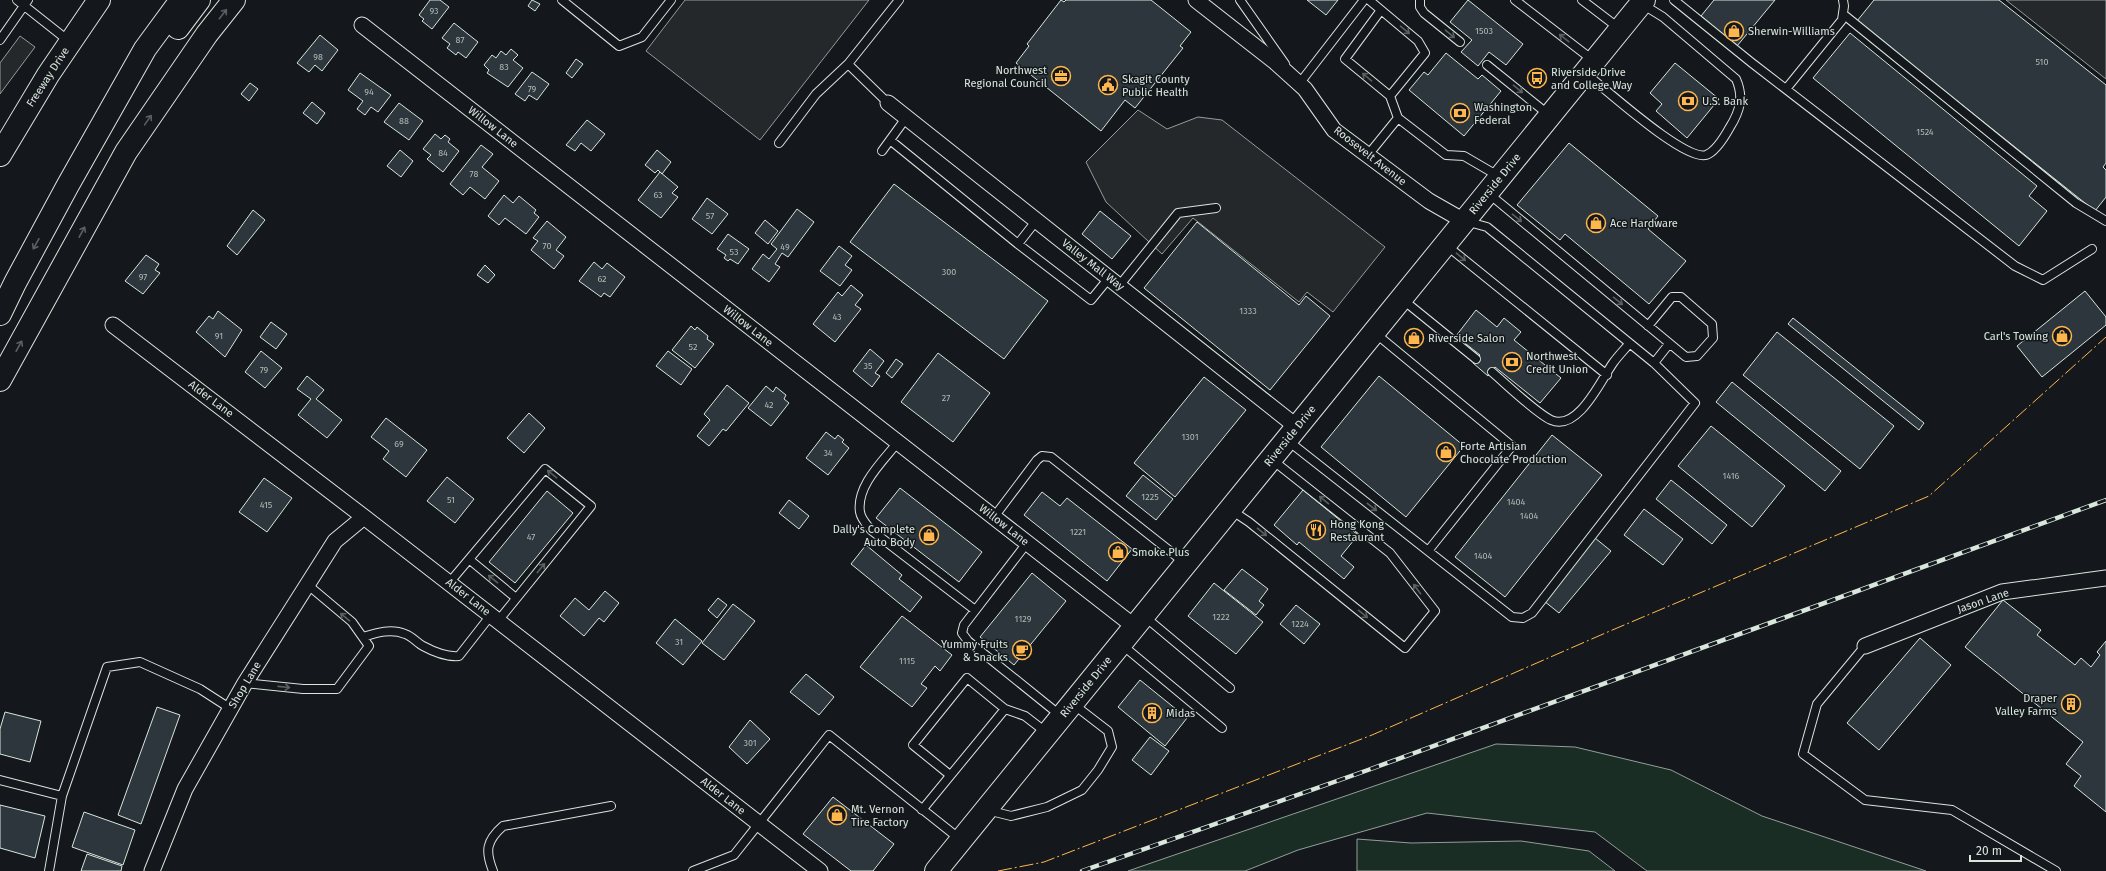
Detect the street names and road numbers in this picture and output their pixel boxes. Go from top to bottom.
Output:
street label: Freeway Drive [24,45,72,109]
street label: Willow Lane [466,104,520,150]
street label: Roosevelt Avenue [1331,124,1409,188]
street label: Riverside Drive [1466,151,1524,217]
street label: Valley Mall Way [1059,236,1127,294]
street label: Willow Lane [721,303,775,349]
street label: Alder Lane [186,378,236,420]
street label: Riverside Drive [1261,403,1319,469]
street label: Willow Lane [977,502,1031,548]
street label: Alder Lane [443,576,493,618]
street label: Jason Lane [1955,586,2011,616]
street label: Riverside Drive [1057,654,1115,720]
street label: Shop Lane [226,659,264,711]
street label: Alder Lane [698,775,748,817]

